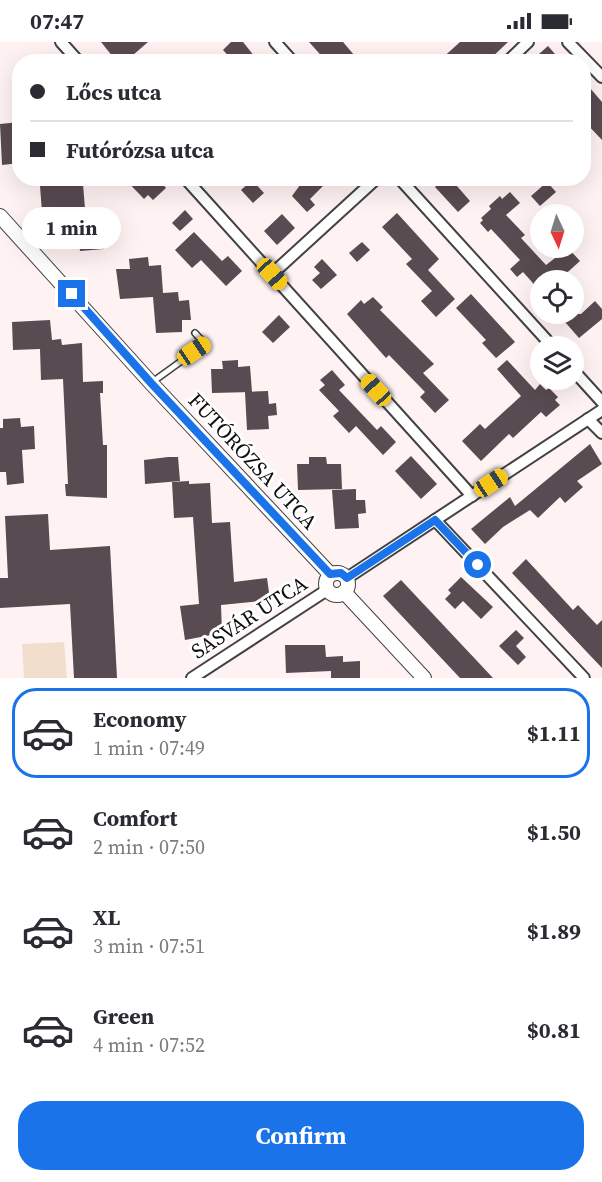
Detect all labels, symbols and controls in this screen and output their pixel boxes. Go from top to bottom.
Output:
text: 07:47 [30,6,84,36]
text: Lőcs utca [66,77,161,107]
text: Futórózsa utca [66,135,214,165]
north arrow [530,204,584,258]
map controls [530,204,584,390]
callout: 1 min [22,207,122,249]
text: 1 min [46,214,97,242]
car [253,255,291,293]
button: locate [530,270,584,324]
route end [58,280,85,307]
car [174,333,214,369]
button: layers [530,336,584,390]
car [357,371,395,409]
street label: FUTÓRÓZSA UTCA [182,386,324,536]
car [471,466,511,500]
route start [464,551,491,578]
street label: SASVÁR UTCA [185,569,313,665]
text: Economy [93,704,187,734]
icon: car [21,706,75,760]
text: $1.11 [527,718,581,748]
text: 1 min · 07:49 [93,734,205,762]
text: Comfort [93,803,177,833]
icon: car [21,805,75,859]
text: $1.50 [527,817,581,847]
text: 2 min · 07:50 [93,833,205,861]
text: XL [93,902,120,932]
icon: car [21,904,75,958]
text: $1.89 [527,916,581,946]
text: 3 min · 07:51 [93,932,205,960]
text: Green [93,1001,154,1031]
icon: car [21,1003,75,1057]
text: $0.81 [527,1015,581,1045]
text: 4 min · 07:52 [93,1031,205,1059]
button: Confirm [18,1101,584,1170]

